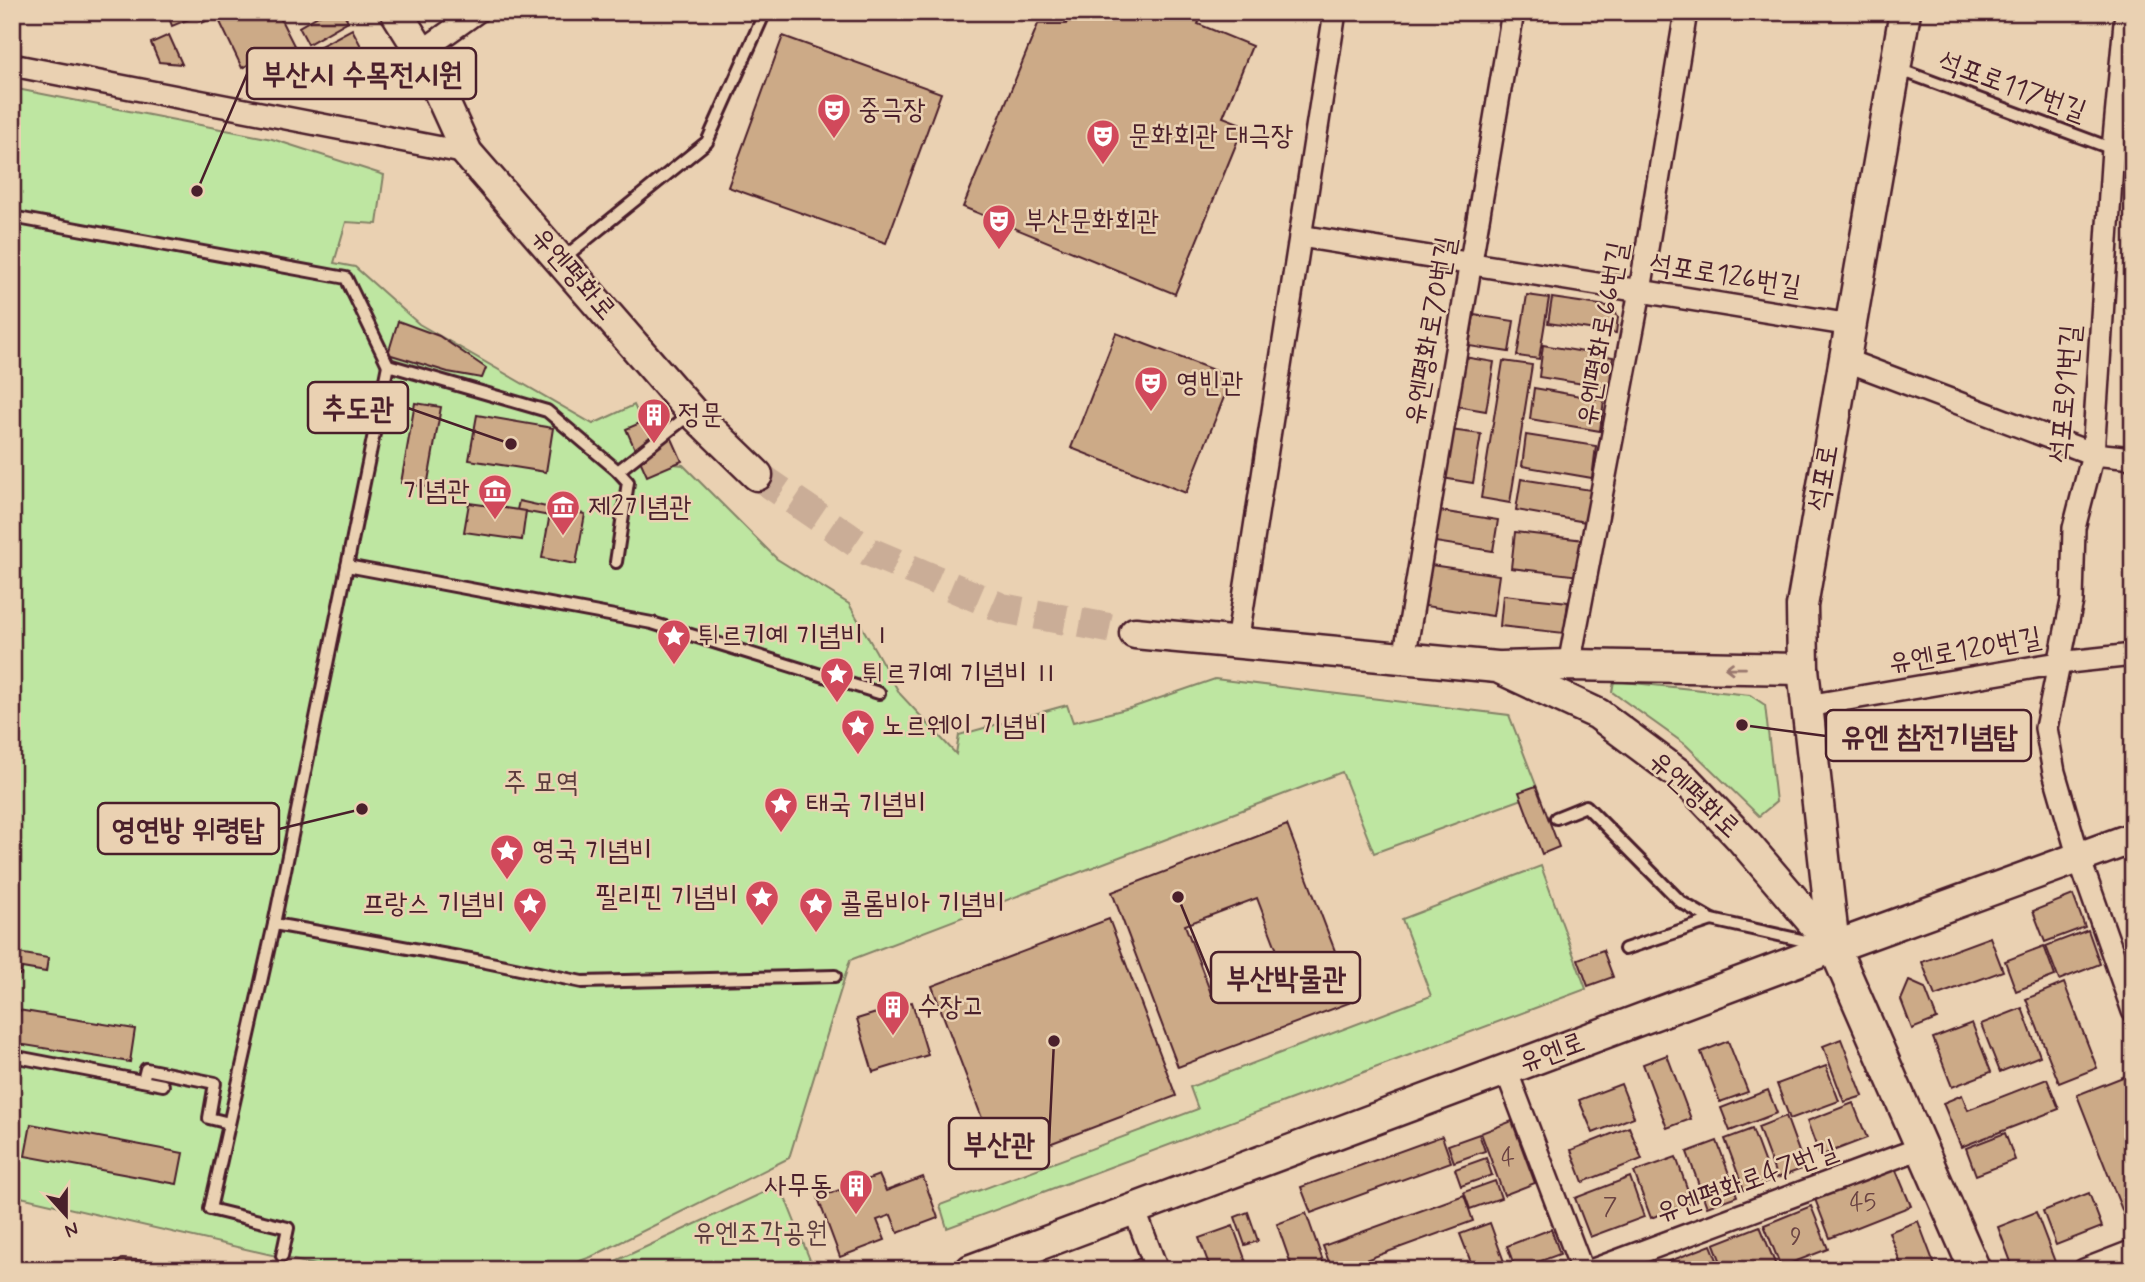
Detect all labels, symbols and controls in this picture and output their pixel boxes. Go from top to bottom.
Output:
street label: 석포로117번길 [1933,43,2091,131]
callout: 부산시 수목전시원 [247,48,476,99]
text: 부산시 수목전시원 [261,56,463,95]
theatre icon: 중극장 [815,91,853,140]
place label: 중극장 [858,92,926,129]
theatre icon: 문화회관 대극장 [1084,117,1122,166]
place label: 문화회관 대극장 [1128,118,1294,155]
theatre icon: 부산문화회관 [980,202,1018,251]
place label: 부산문화회관 [1024,203,1159,240]
street label: 유엔평화로 [522,219,624,329]
street label: 유엔평화로70번길 [1396,234,1466,428]
street label: 유엔평화로66번길 [1569,239,1637,429]
street label: 석포로126번길 [1646,246,1804,306]
street label: 석포로91번길 [2042,323,2090,465]
theatre icon: 영빈관 [1132,364,1170,413]
place label: 영빈관 [1176,365,1244,402]
callout: 추도관 [308,382,408,433]
text: 추도관 [322,390,394,429]
building icon: 정문 [635,396,673,445]
place label: 정문 [678,397,723,434]
street label: 석포로 [1800,442,1848,514]
museum icon: 기념관 [476,472,514,521]
place label: 기념관 [402,473,470,510]
museum icon: 제2기념관 [544,488,582,537]
place label: 제2기념관 [588,489,692,526]
place icon: 튀르키예 기념비 Ⅰ [655,617,693,666]
place label: 튀르키예 기념비 Ⅰ [698,618,893,655]
street label: 유엔로120번길 [1886,619,2044,683]
place icon: 튀르키예 기념비 Ⅱ [818,655,856,704]
place label: 튀르키예 기념비 Ⅱ [862,656,1057,693]
one-way arrow [1723,661,1746,674]
place icon: 노르웨이 기념비 [839,707,877,756]
place label: 노르웨이 기념비 [882,708,1047,745]
callout: 유엔 참전기념탑 [1826,710,2031,761]
text: 유엔 참전기념탑 [1840,718,2018,757]
street label: 유엔평화로 [1640,743,1748,847]
park label: 주 묘역 [503,765,579,802]
place icon: 태국 기념비 [762,785,800,834]
place label: 태국 기념비 [806,786,926,823]
callout: 영연방 위령탑 [98,803,279,854]
text: 영연방 위령탑 [112,811,265,850]
place icon: 영국 기념비 [488,832,526,881]
place label: 영국 기념비 [532,833,652,870]
place icon: 필리핀 기념비 [743,878,781,927]
place label: 필리핀 기념비 [595,879,738,916]
place icon: 프랑스 기념비 [511,885,549,934]
place icon: 콜롬비아 기념비 [797,885,835,934]
place label: 프랑스 기념비 [362,886,505,923]
place label: 콜롬비아 기념비 [840,886,1005,923]
callout: 부산박물관 [1211,952,1360,1003]
text: 부산박물관 [1226,960,1346,999]
building icon: 수장고 [874,988,912,1037]
place label: 수장고 [917,989,985,1026]
street label: 유엔로 [1514,1024,1590,1082]
callout: 부산관 [949,1118,1049,1169]
text: 부산관 [963,1126,1035,1165]
street label: 유엔평화로47번길 [1651,1132,1843,1232]
house number: 4 [1501,1143,1515,1174]
building icon: 사무동 [837,1167,875,1216]
place label: 사무동 [764,1168,832,1205]
north arrow [32,1180,102,1250]
house number: 45 [1850,1188,1876,1219]
house number: 7 [1603,1192,1617,1223]
park label: 유엔조각공원 [692,1215,828,1252]
text: N [61,1216,82,1243]
house number: 9 [1790,1222,1802,1253]

